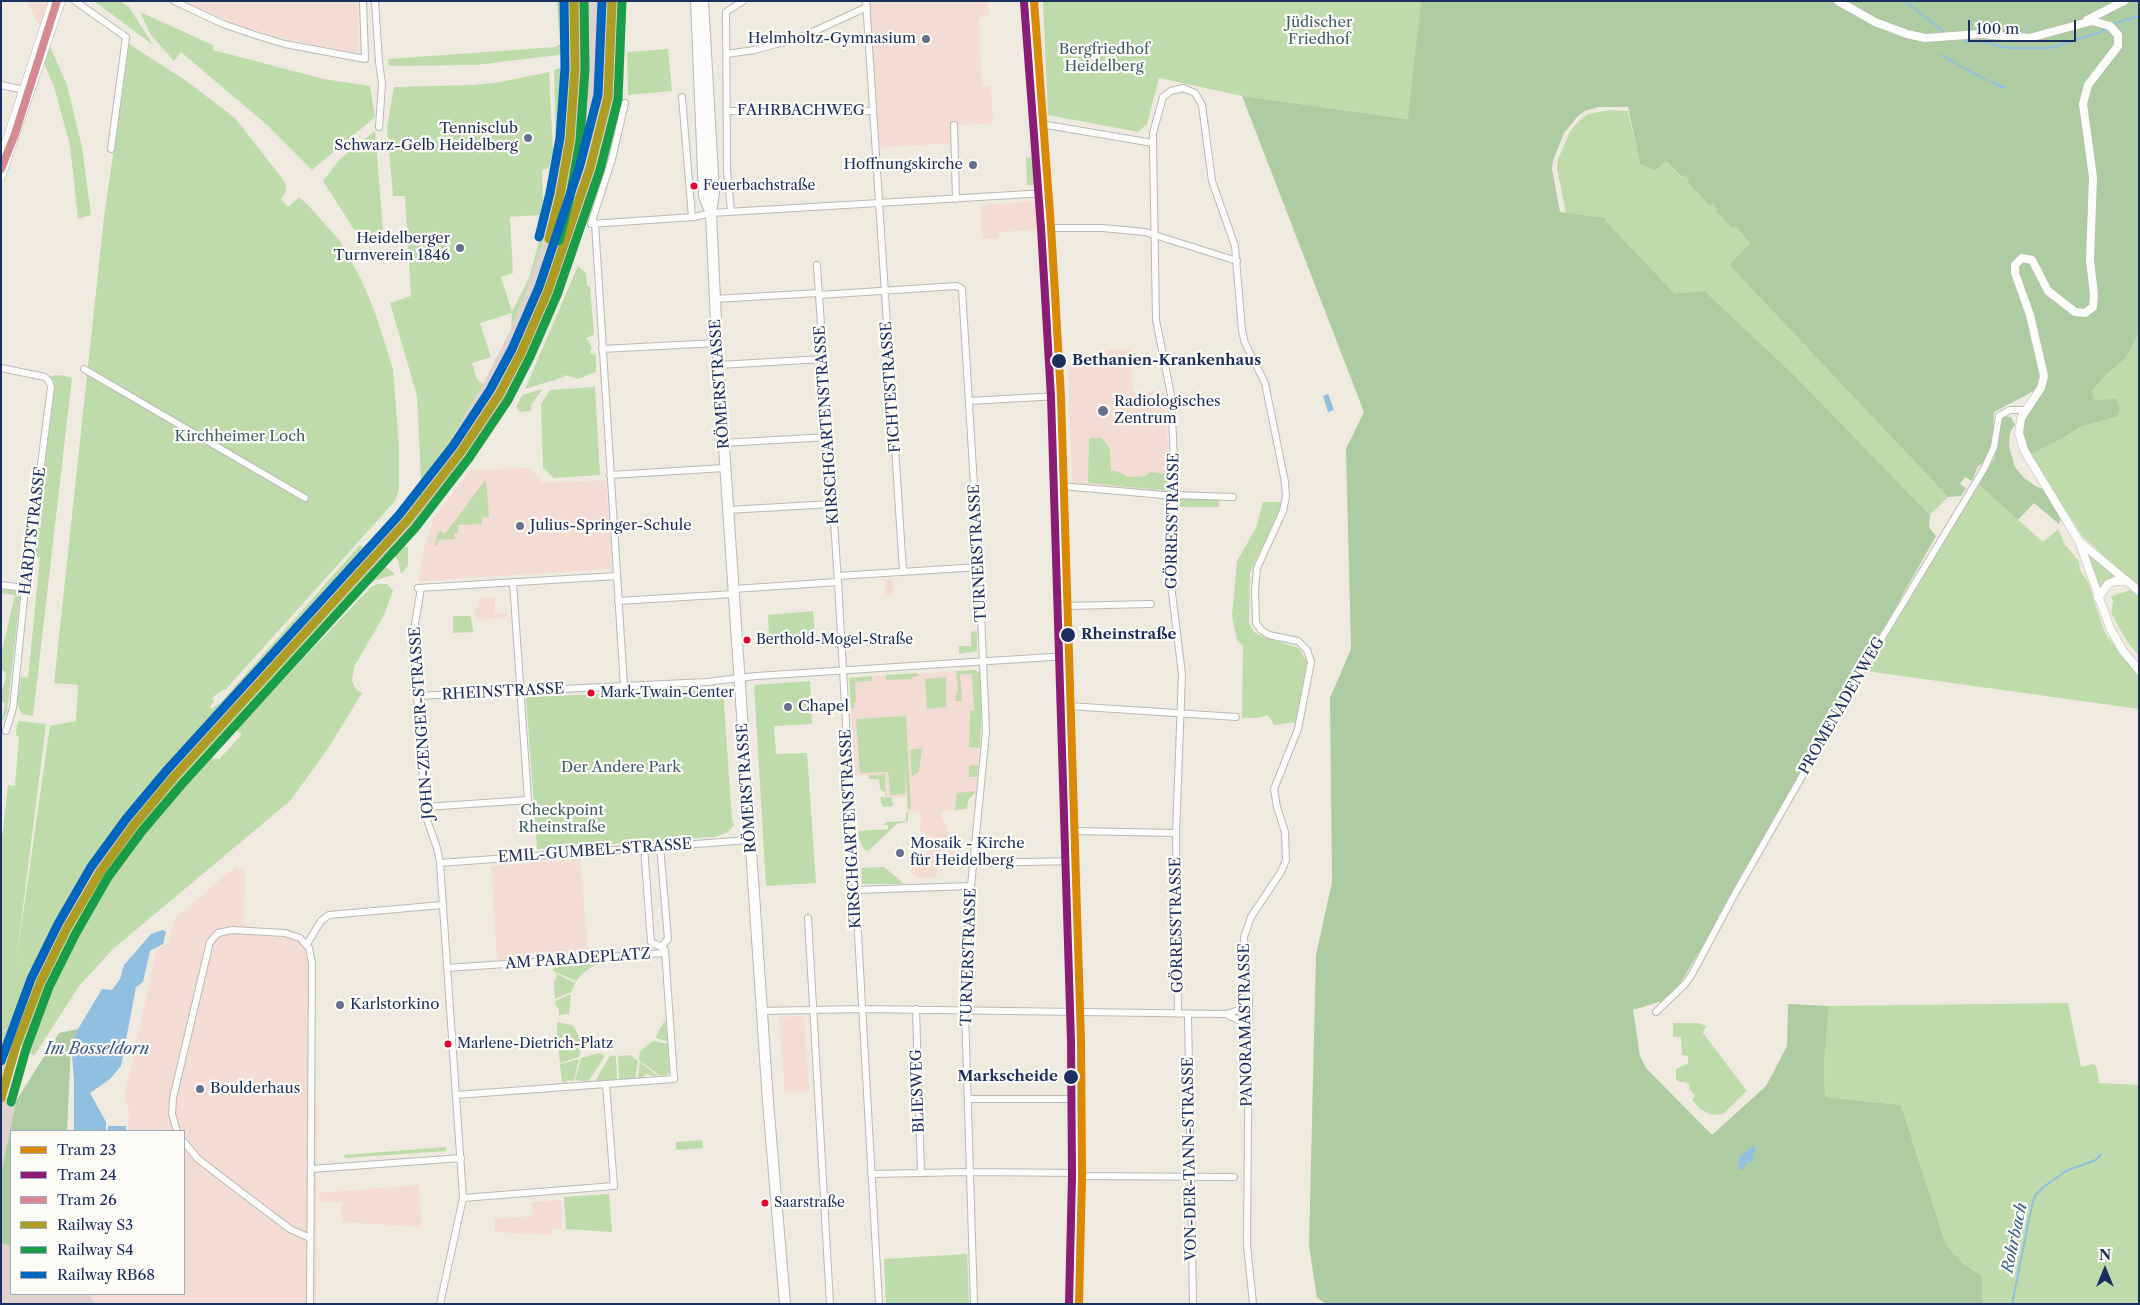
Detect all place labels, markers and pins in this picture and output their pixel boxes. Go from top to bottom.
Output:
place label: Helmholtz-Gymnasium [748,30,916,48]
marker: Helmholtz-Gymnasium [920,33,932,45]
place label: Tennisclub Schwarz-Gelb Heidelberg [334,120,518,155]
marker: Tennisclub Schwarz-Gelb Heidelberg [522,132,534,144]
place label: Hoffnungskirche [844,156,963,174]
marker: Hoffnungskirche [967,159,979,171]
place label: Feuerbachstraße [703,178,815,194]
marker: Feuerbachstraße [689,181,699,191]
place label: Heidelberger Turnverein 1846 [333,230,450,265]
marker: Heidelberger Turnverein 1846 [454,242,466,254]
marker: Bethanien-Krankenhaus [1050,352,1068,370]
place label: Bethanien-Krankenhaus [1072,352,1261,370]
place label: Radiologisches Zentrum [1114,393,1221,428]
marker: Radiologisches Zentrum [1096,404,1110,418]
place label: Julius-Springer-Schule [530,517,692,535]
marker: Julius-Springer-Schule [514,520,526,532]
marker: Rheinstraße [1059,626,1077,644]
place label: Rheinstraße [1081,626,1176,644]
place label: Berthold-Mogel-Straße [756,632,913,648]
marker: Berthold-Mogel-Straße [742,635,752,645]
place label: Mark-Twain-Center [600,685,734,701]
marker: Mark-Twain-Center [586,688,596,698]
place label: Chapel [798,698,849,716]
marker: Chapel [782,701,794,713]
place label: Mosaik - Kirche für Heidelberg [910,835,1025,870]
marker: Mosaik - Kirche für Heidelberg [894,847,906,859]
place label: Karlstorkino [350,996,439,1014]
marker: Karlstorkino [334,999,346,1011]
place label: Marlene-Dietrich-Platz [457,1036,613,1052]
marker: Marlene-Dietrich-Platz [443,1039,453,1049]
place label: Markscheide [958,1068,1058,1086]
marker: Markscheide [1062,1068,1080,1086]
place label: Boulderhaus [210,1080,300,1098]
marker: Boulderhaus [194,1083,206,1095]
place label: Saarstraße [774,1195,845,1211]
marker: Saarstraße [760,1198,770,1208]

